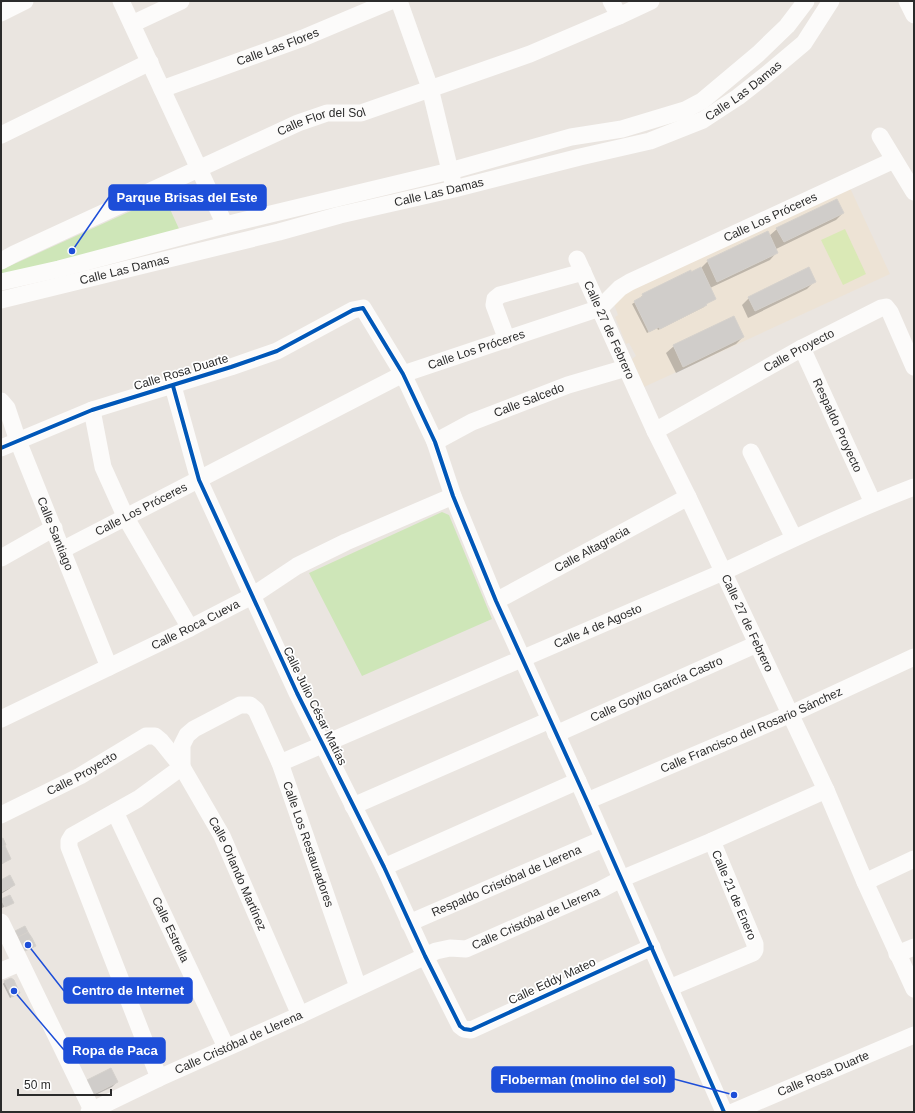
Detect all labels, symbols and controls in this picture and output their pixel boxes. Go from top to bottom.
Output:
street label: Calle Las Flores [234,25,321,69]
street label: Calle Las Damas [702,58,784,124]
street label: Calle Flor del Sol [275,105,368,139]
street label: Calle Las Damas [393,175,485,209]
callout: Parque Brisas del Este [109,185,266,210]
text: Parque Brisas del Este [117,190,257,205]
street label: Calle Los Próceres [721,190,819,245]
street label: Calle Las Damas [78,252,170,287]
street label: Calle 27 de Febrero [581,279,638,382]
street label: Calle Proyecto [761,326,837,375]
street label: Calle Los Próceres [426,327,527,372]
street label: Calle Rosa Duarte [132,351,230,393]
street label: Respaldo Proyecto [810,376,865,475]
street label: Calle Salcedo [492,380,566,420]
street label: Calle Los Próceres [93,480,189,539]
street label: Calle Santiago [34,495,77,573]
street label: Calle Altagracia [552,523,632,575]
street label: Calle 27 de Febrero [718,572,776,674]
street label: Calle Roca Cueva [149,597,242,653]
street label: Calle 4 de Agosto [552,601,644,651]
street label: Calle Julio César Matías [280,644,350,768]
street label: Calle Goyito García Castro [588,653,725,725]
street label: Calle Francisco del Rosario Sánchez [658,684,845,776]
street label: Calle Proyecto [44,748,120,798]
street label: Calle Los Restauradores [280,779,337,909]
street label: Calle Orlando Martínez [205,814,269,933]
street label: Respaldo Cristóbal de Llerena [429,842,584,919]
street label: Calle 21 de Enero [709,848,759,942]
street label: Calle Cristóbal de Llerena [470,884,602,953]
street label: Calle Estrella [149,895,192,965]
street label: Calle Eddy Mateo [506,955,598,1007]
callout: Centro de Internet [64,978,192,1003]
text: Centro de Internet [72,983,185,998]
street label: Calle Cristóbal de Llerena [173,1008,305,1077]
callout: Ropa de Paca [64,1038,165,1063]
text: Ropa de Paca [72,1043,158,1058]
street label: Calle Rosa Duarte [775,1048,871,1099]
callout: Floberman (molino del sol) [492,1067,674,1092]
scale bar [18,1071,111,1097]
text: Floberman (molino del sol) [500,1072,666,1087]
text: 50 m [24,1078,51,1092]

